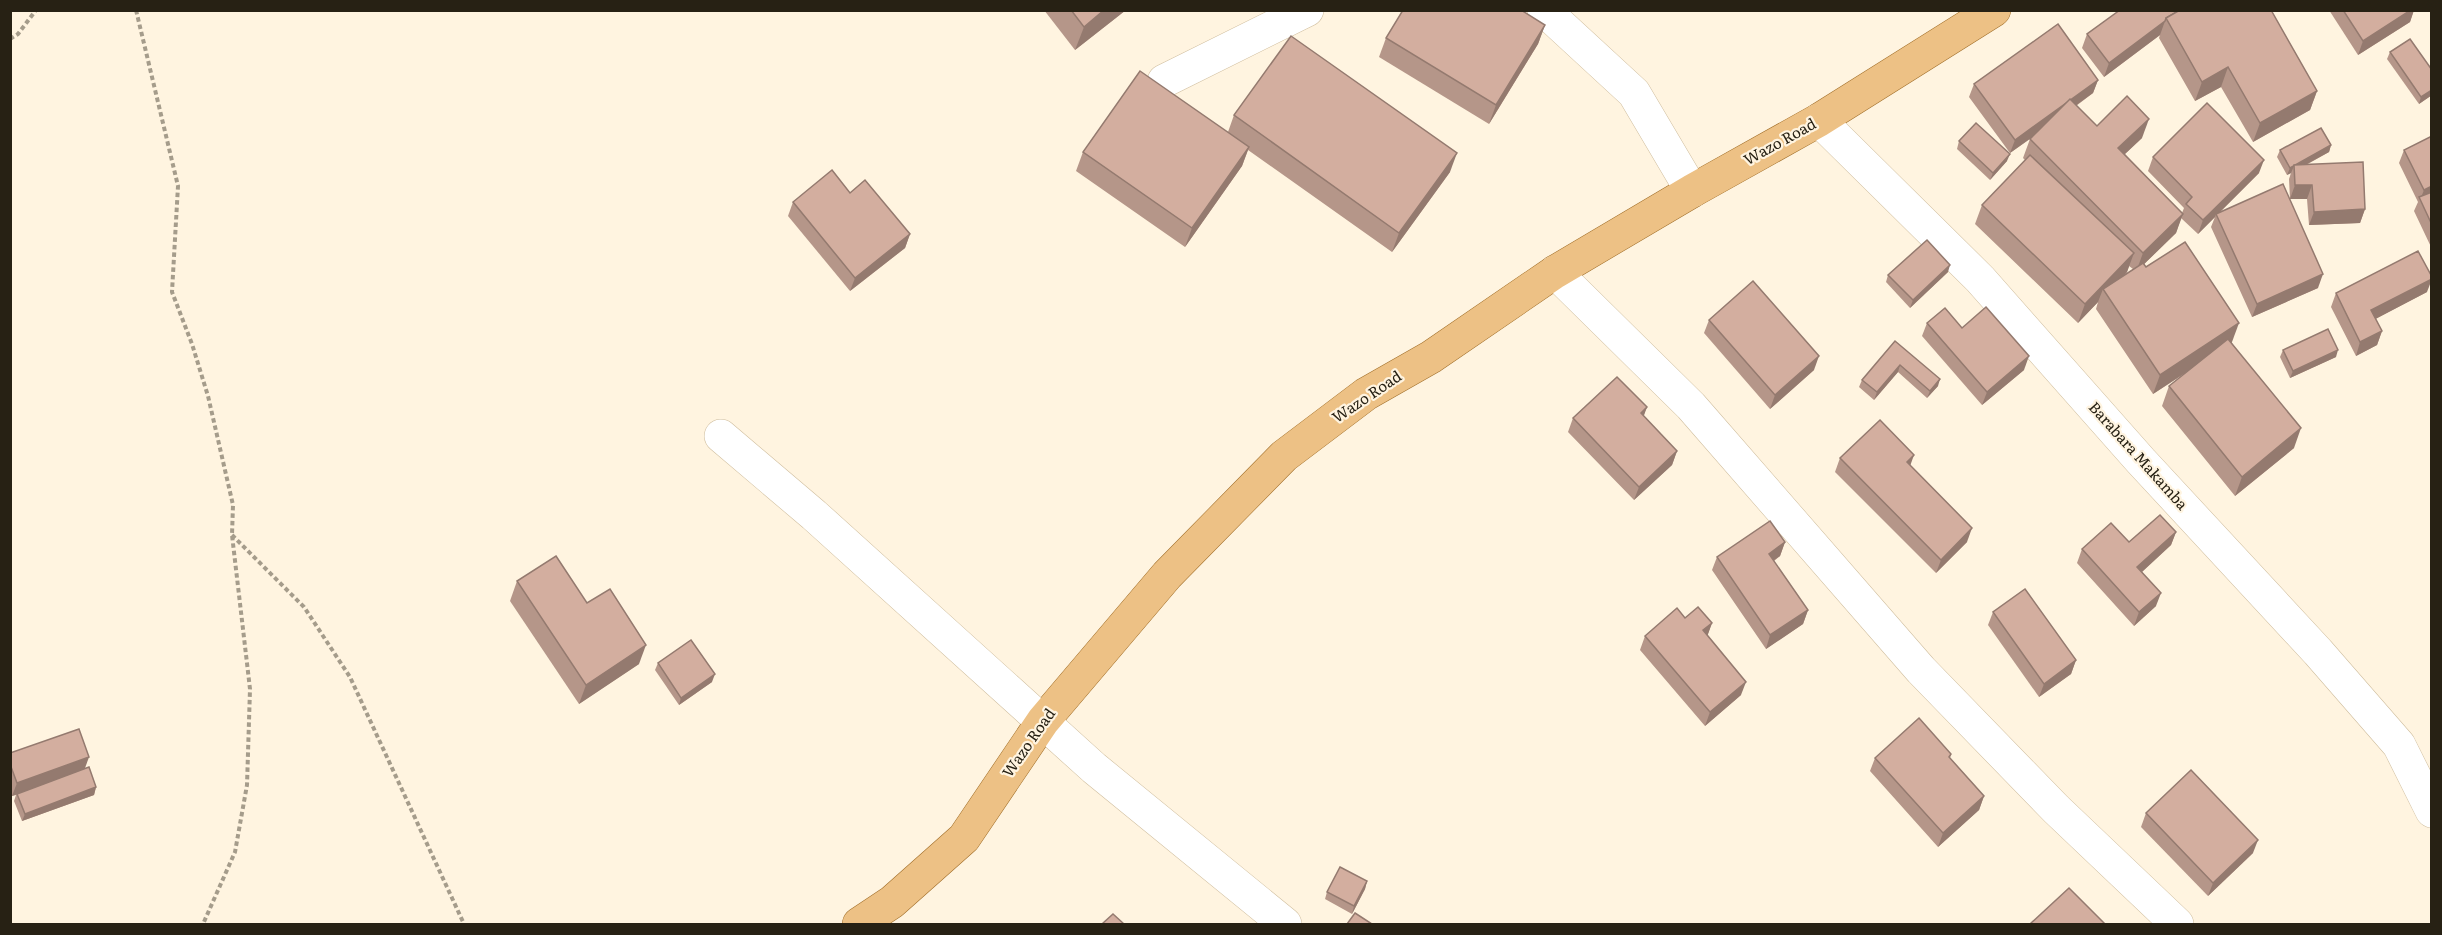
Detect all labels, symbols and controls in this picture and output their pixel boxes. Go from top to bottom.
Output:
street label: Wazo Road [1739,111,1820,170]
street label: Wazo Road [1327,364,1406,428]
street label: Barabara Makamba [2084,396,2195,515]
street label: Wazo Road [995,703,1060,781]

